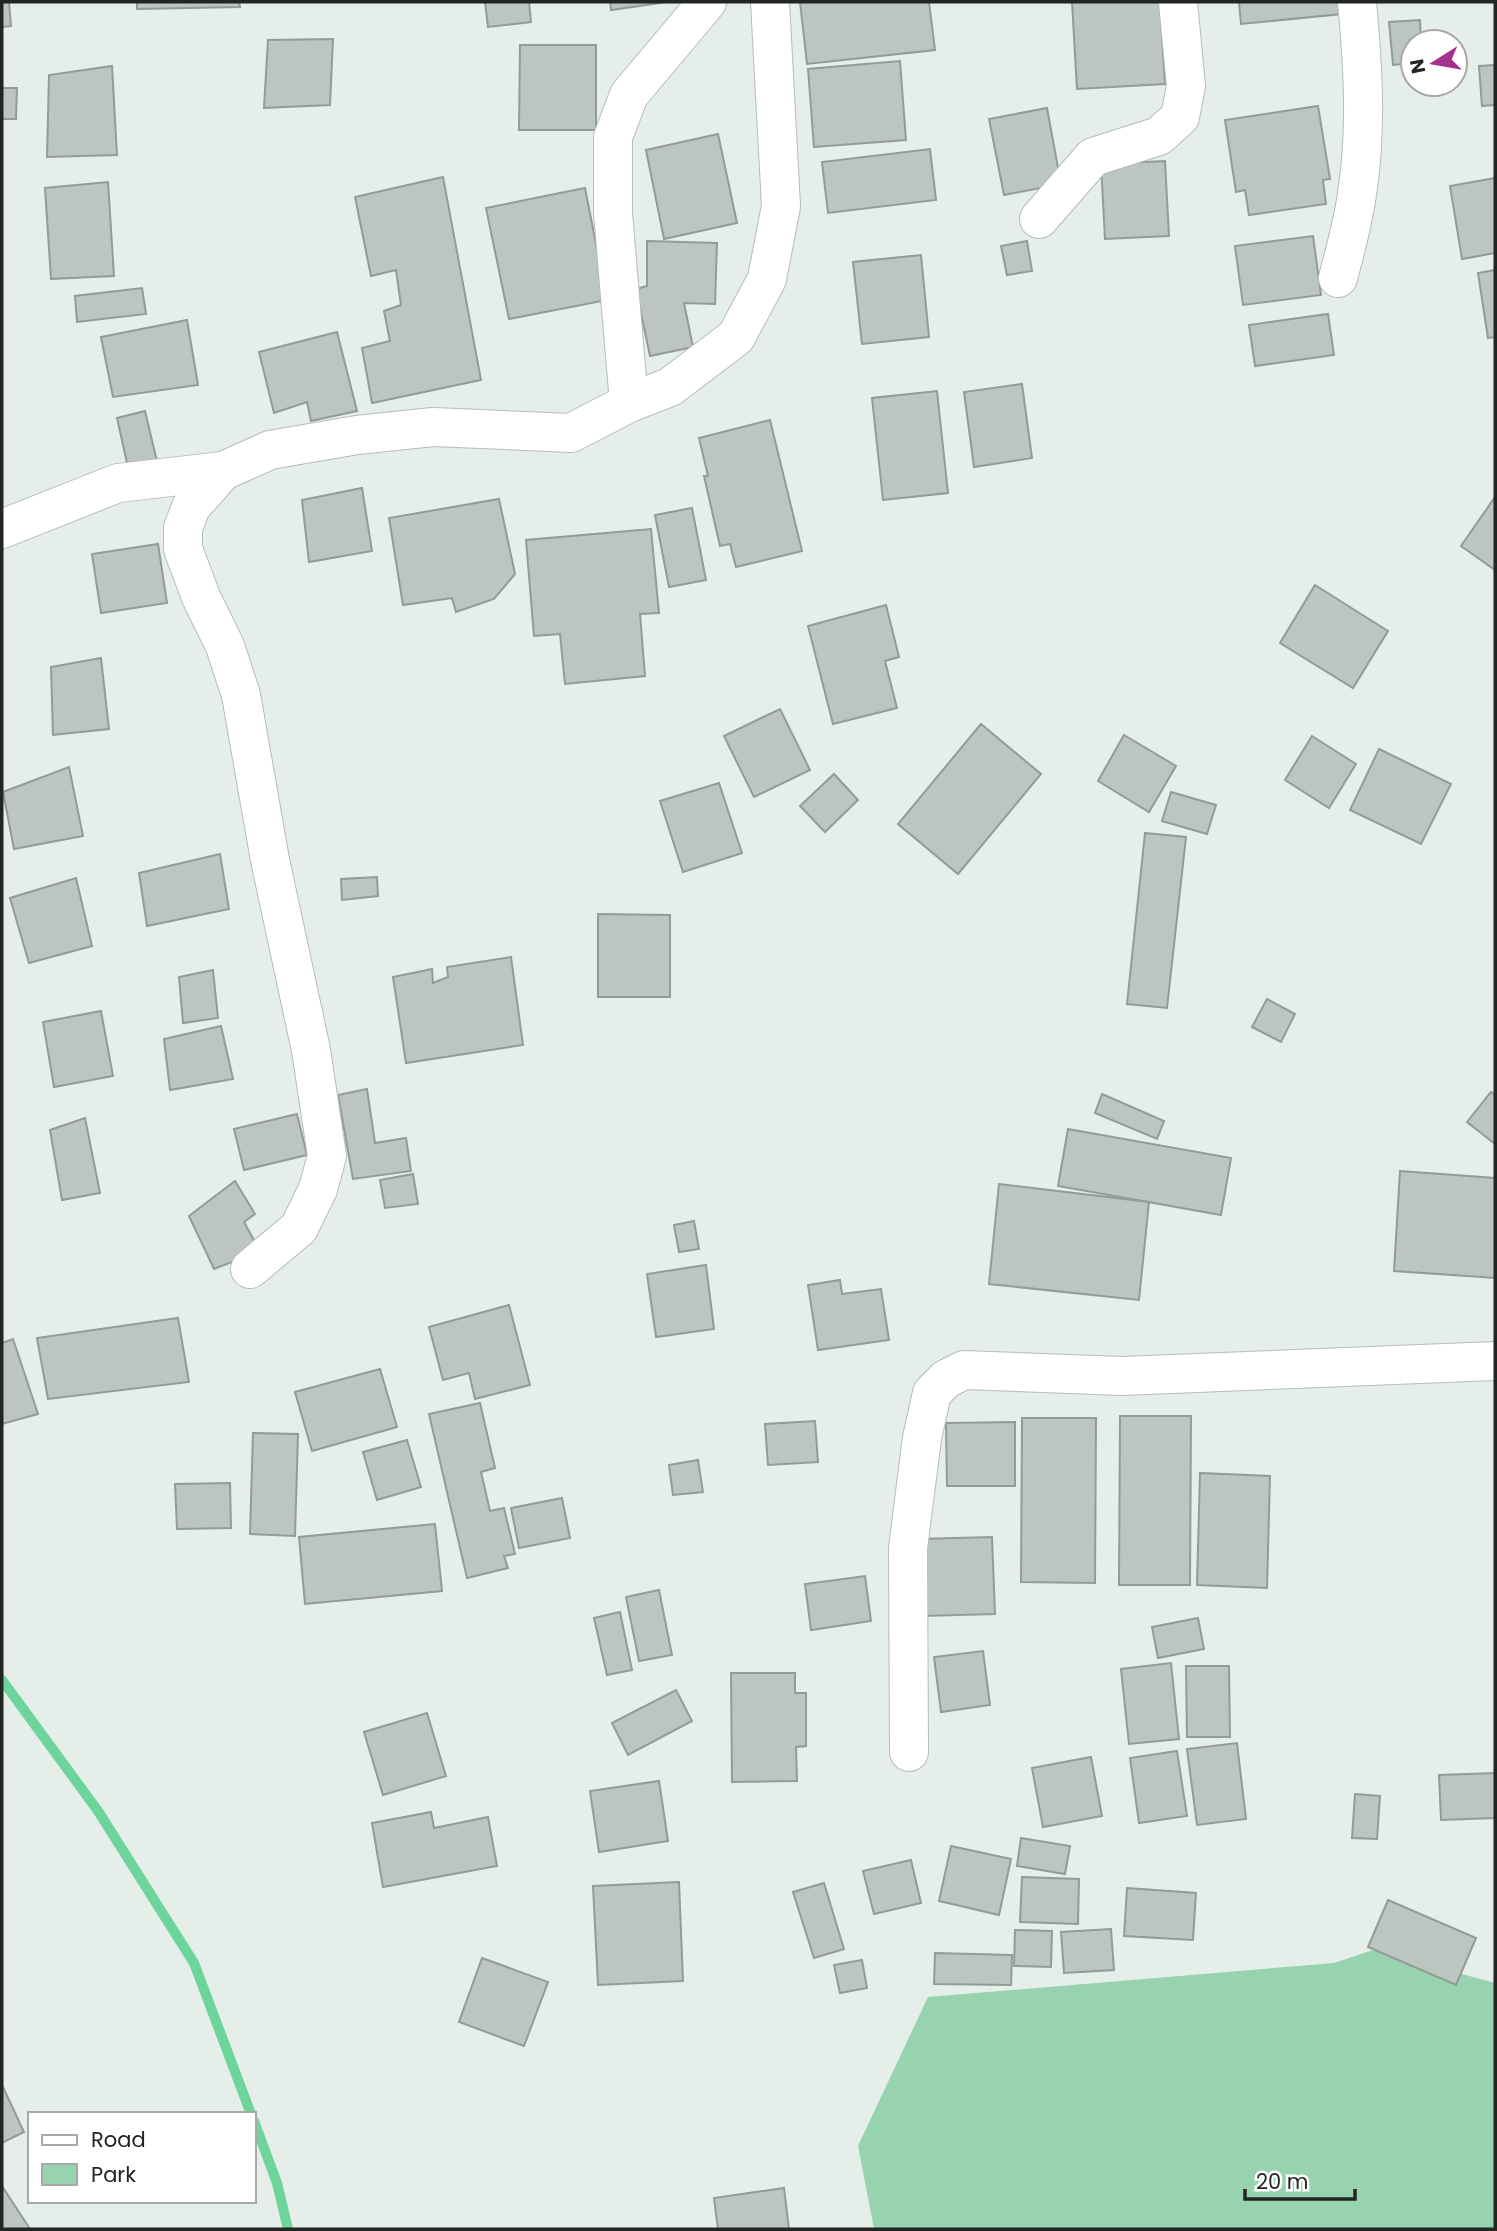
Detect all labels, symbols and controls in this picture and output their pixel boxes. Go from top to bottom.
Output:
north arrow [1399,28,1469,98]
text: N [1403,57,1432,76]
legend [28,2112,256,2203]
text: Road [91,2125,146,2154]
scale bar [1245,2158,1355,2202]
text: Park [91,2160,136,2189]
text: 20 m [1256,2167,1309,2196]

